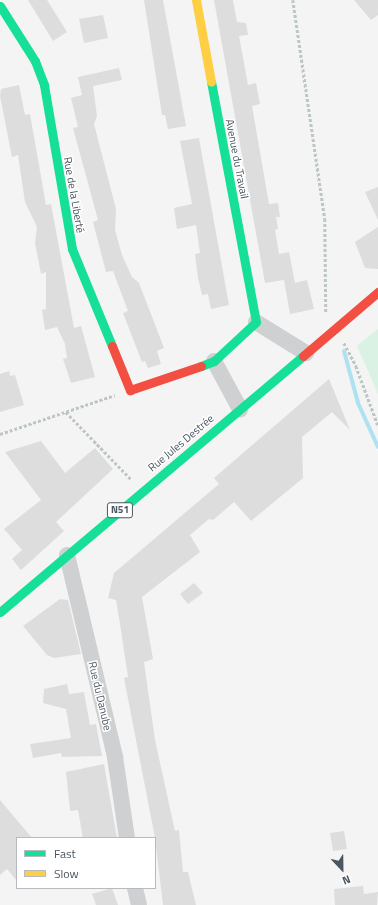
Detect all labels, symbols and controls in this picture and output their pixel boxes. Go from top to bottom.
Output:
street label: Avenue du Travail [223,118,251,200]
street label: Rue de la Liberté [61,156,87,234]
street label: Rue Jules Destrée [145,412,217,474]
road number: N51 [106,502,134,518]
street label: Rue du Danube [86,660,114,732]
legend [16,837,156,889]
text: Fast [54,844,76,863]
north arrow [322,849,362,889]
text: Slow [54,864,79,883]
text: N [340,871,353,889]

